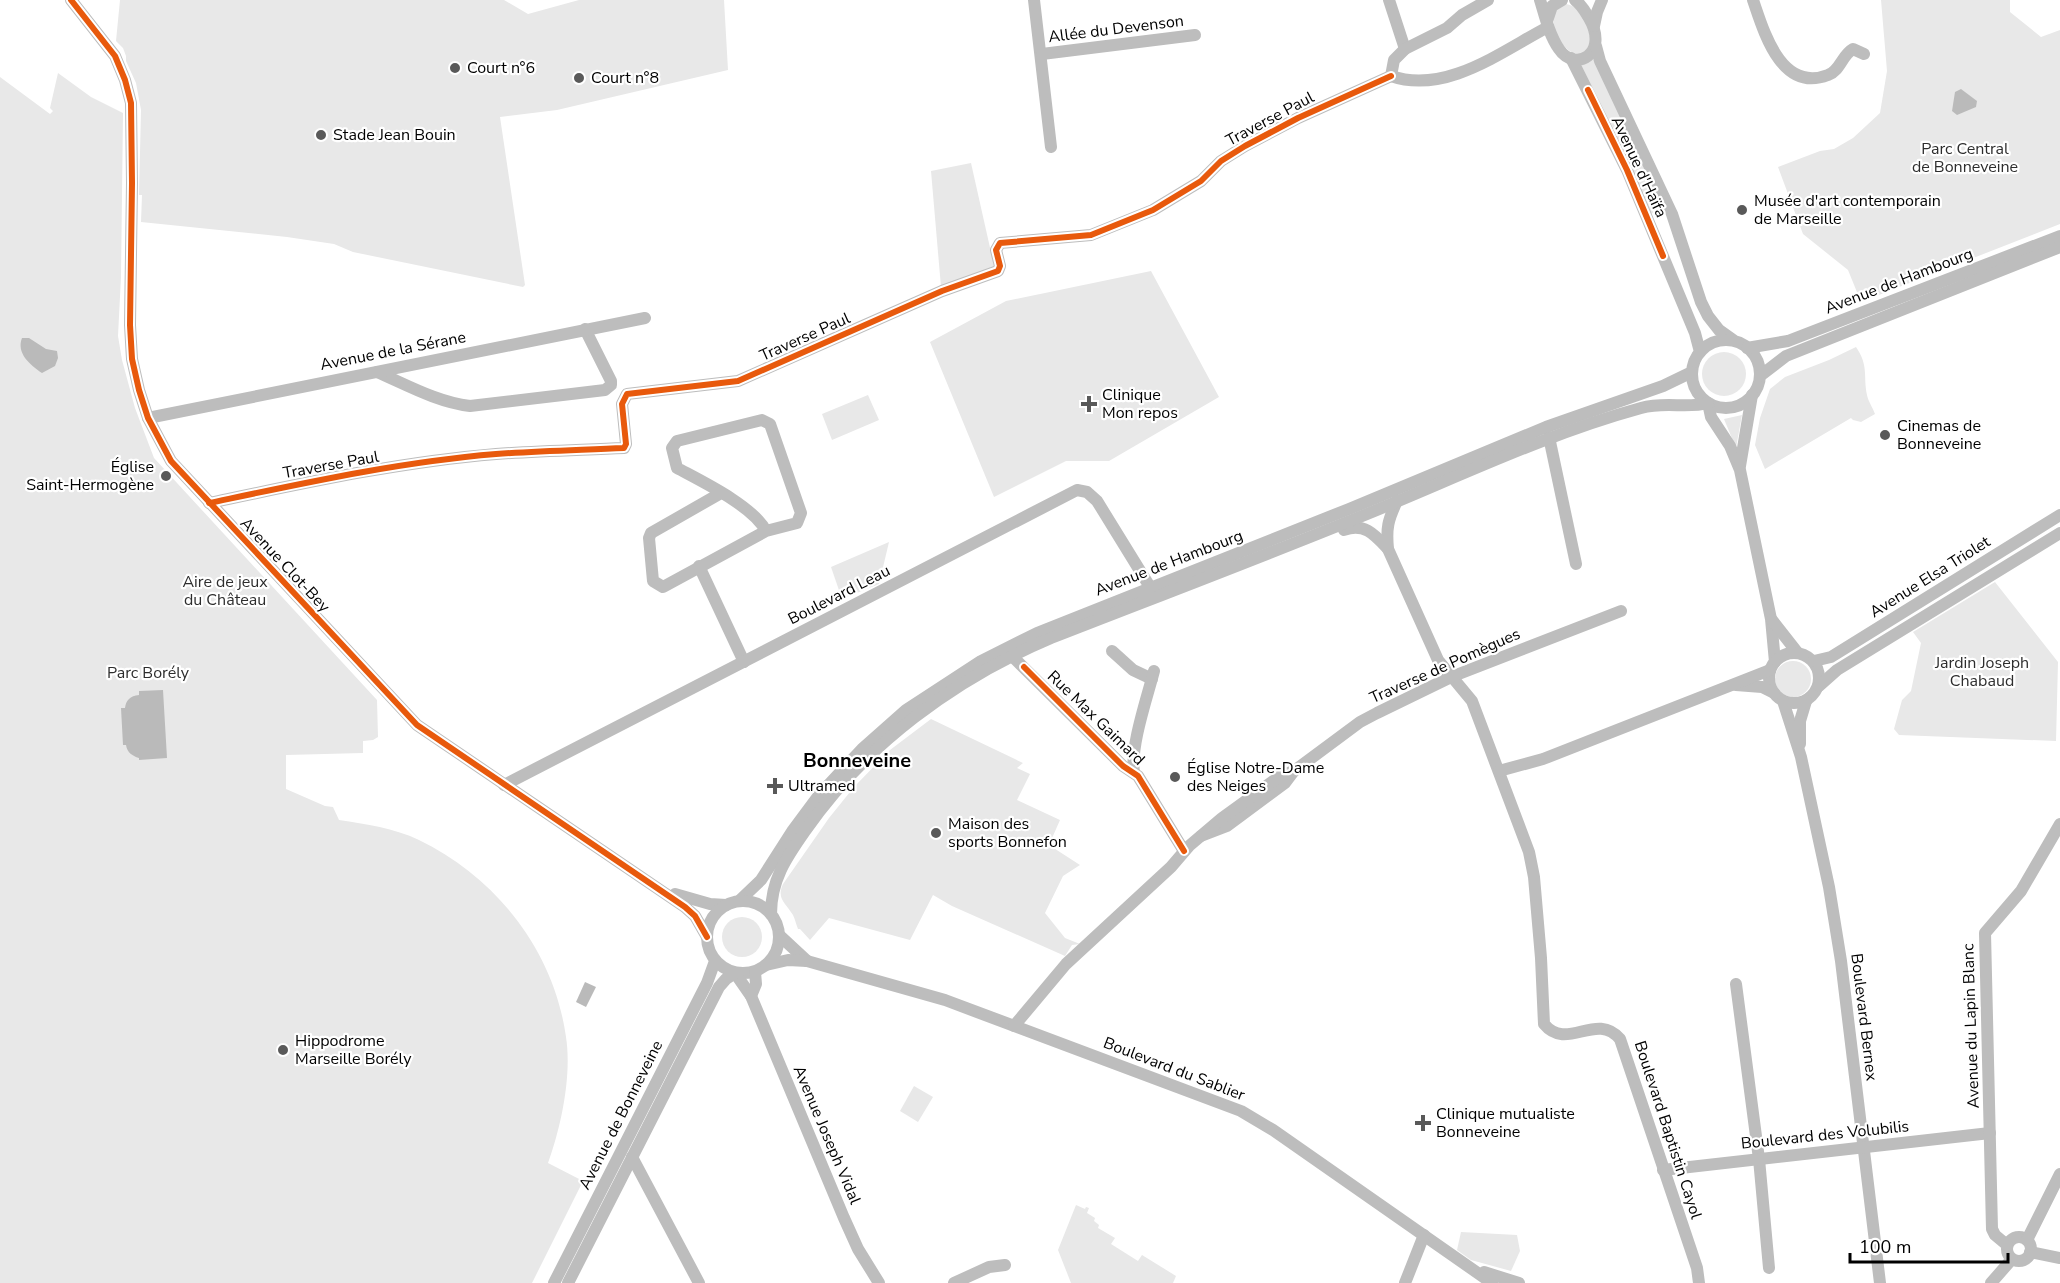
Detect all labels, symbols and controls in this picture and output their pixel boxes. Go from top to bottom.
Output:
street label: Allée du Devenson [1047,10,1185,48]
place label: Court n°6 [467,57,535,79]
marker: Court n°6 [448,61,462,75]
place label: Court n°8 [591,67,659,89]
marker: Court n°8 [572,71,586,85]
street label: Traverse Paul [1222,86,1318,151]
street label: Avenue d'Haïfa [1606,113,1672,221]
place label: Stade Jean Bouin [333,124,456,146]
marker: Stade Jean Bouin [314,128,328,142]
park label: Parc Central de Bonneveine [1912,138,2018,178]
place label: Musée d'art contemporain de Marseille [1754,190,1941,230]
marker: Musée d'art contemporain de Marseille [1735,203,1749,217]
street label: Avenue de Hambourg [1822,243,1976,319]
street label: Traverse Paul [756,307,854,367]
street label: Avenue de la Sérane [318,326,468,376]
place label: Clinique Mon repos [1102,384,1178,424]
marker: Clinique Mon repos [1080,395,1098,413]
place label: Cinemas de Bonneveine [1897,415,1981,455]
marker: Cinemas de Bonneveine [1878,428,1892,442]
street label: Traverse Paul [281,446,381,484]
place label: Église Saint-Hermogène [26,456,154,496]
marker: Église Saint-Hermogène [159,469,173,483]
street label: Avenue Clot-Bey [235,513,335,618]
street label: Avenue de Hambourg [1092,525,1246,601]
street label: Avenue Elsa Triolet [1866,531,1995,623]
street label: Boulevard Leau [784,560,894,630]
park label: Aire de jeux du Château [182,571,268,611]
street label: Traverse de Pomègues [1366,623,1524,709]
park label: Jardin Joseph Chabaud [1934,652,2029,692]
park label: Parc Borély [107,662,190,684]
street label: Rue Max Gaimard [1042,666,1150,770]
district label: Bonneveine [803,747,911,774]
place label: Église Notre-Dame des Neiges [1187,757,1324,797]
marker: Église Notre-Dame des Neiges [1168,770,1182,784]
place label: Ultramed [788,775,856,797]
marker: Ultramed [766,777,784,795]
place label: Maison des sports Bonnefon [948,813,1067,853]
marker: Maison des sports Bonnefon [929,826,943,840]
street label: Avenue du Lapin Blanc [1957,943,1985,1109]
street label: Boulevard Bernex [1845,952,1883,1083]
place label: Hippodrome Marseille Borély [295,1030,412,1070]
street label: Boulevard du Sablier [1100,1032,1248,1106]
street label: Avenue de Bonneveine [574,1037,668,1193]
street label: Boulevard Baptistin Cayol [1629,1038,1707,1222]
marker: Hippodrome Marseille Borély [276,1043,290,1057]
street label: Avenue Joseph Vidal [788,1062,866,1208]
place label: Clinique mutualiste Bonneveine [1436,1103,1575,1143]
marker: Clinique mutualiste Bonneveine [1414,1114,1432,1132]
street label: Boulevard des Volubilis [1740,1115,1910,1155]
scale bar [1850,1226,2008,1264]
text: 100 m [1859,1235,1911,1259]

